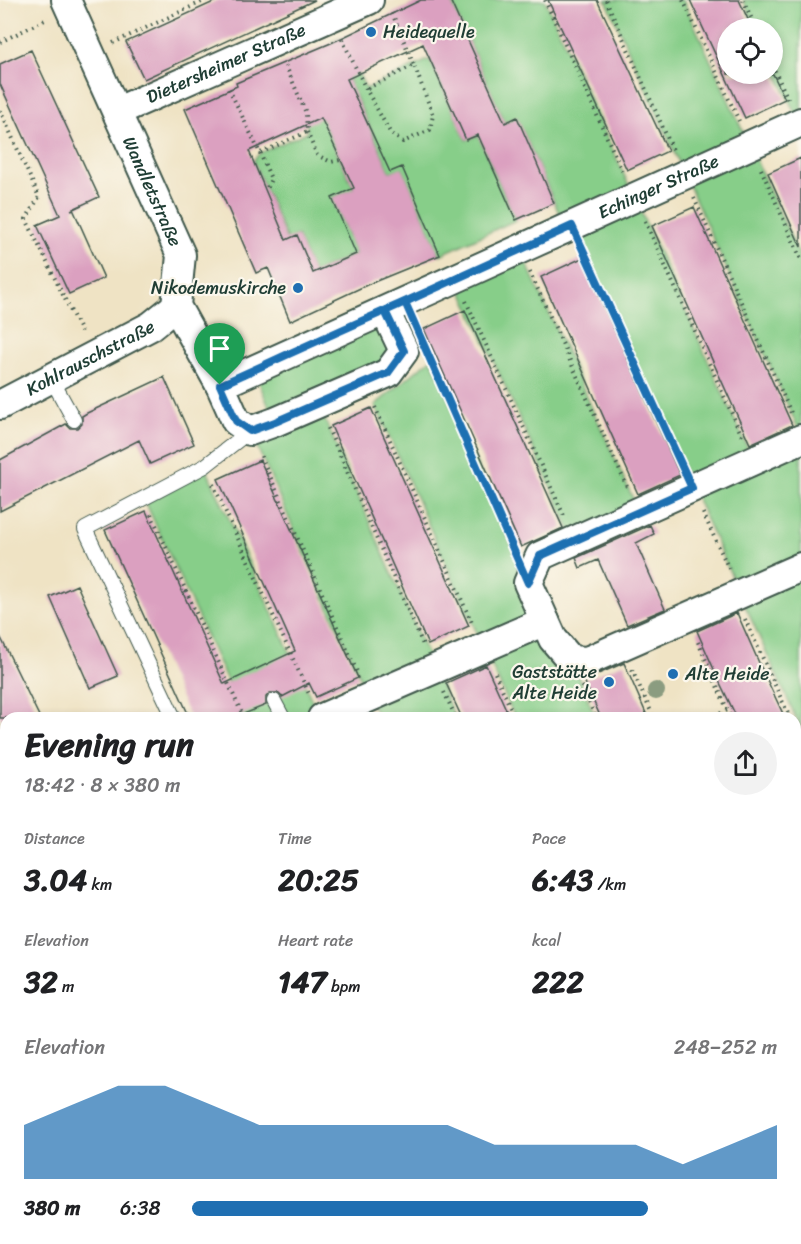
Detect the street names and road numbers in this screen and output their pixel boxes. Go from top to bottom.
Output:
street label: Dietersheimer Straße [141,14,311,113]
street label: Wandletstraße [113,131,191,252]
street label: Echinger Straße [592,145,724,228]
street label: Kohlrauschstraße [20,311,161,405]

